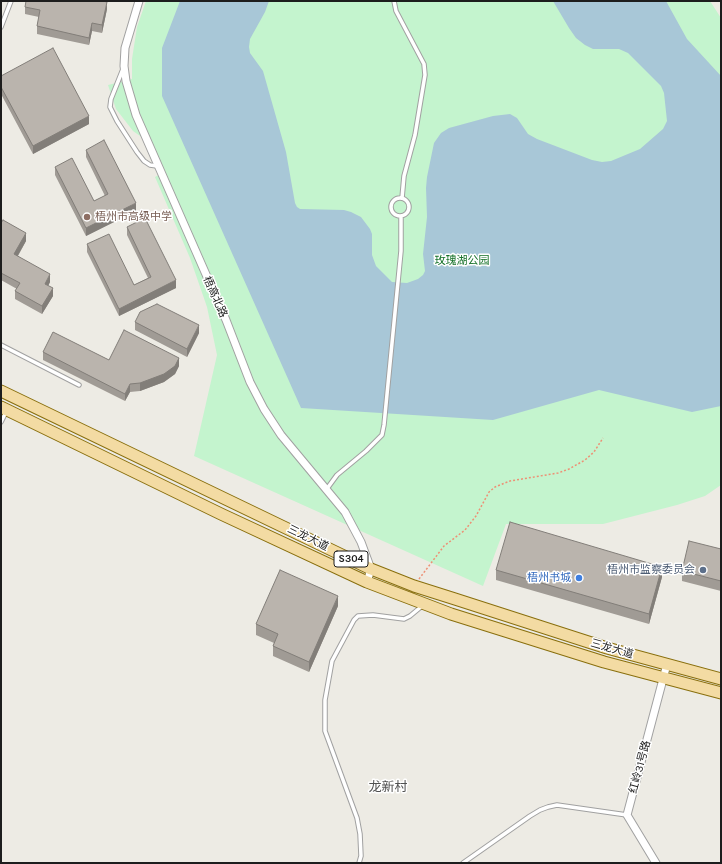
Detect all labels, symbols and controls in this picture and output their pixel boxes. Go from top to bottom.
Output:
place label: 梧州市高级中学 [95,210,172,224]
marker: 梧州市高级中学 [82,212,92,222]
park label: 玫瑰湖公园 [435,254,489,268]
street label: 梧高北路 [200,274,230,320]
street label: 三龙大道 [285,522,331,554]
road number: S304 [334,551,368,567]
place label: 梧州市监察委员会 [607,563,695,577]
marker: 梧州市监察委员会 [698,565,708,575]
place label: 梧州书城 [527,571,571,585]
marker: 梧州书城 [574,573,584,583]
street label: 三龙大道 [589,637,635,661]
street label: 红岭31号路 [627,739,653,795]
district label: 龙新村 [369,779,407,795]

